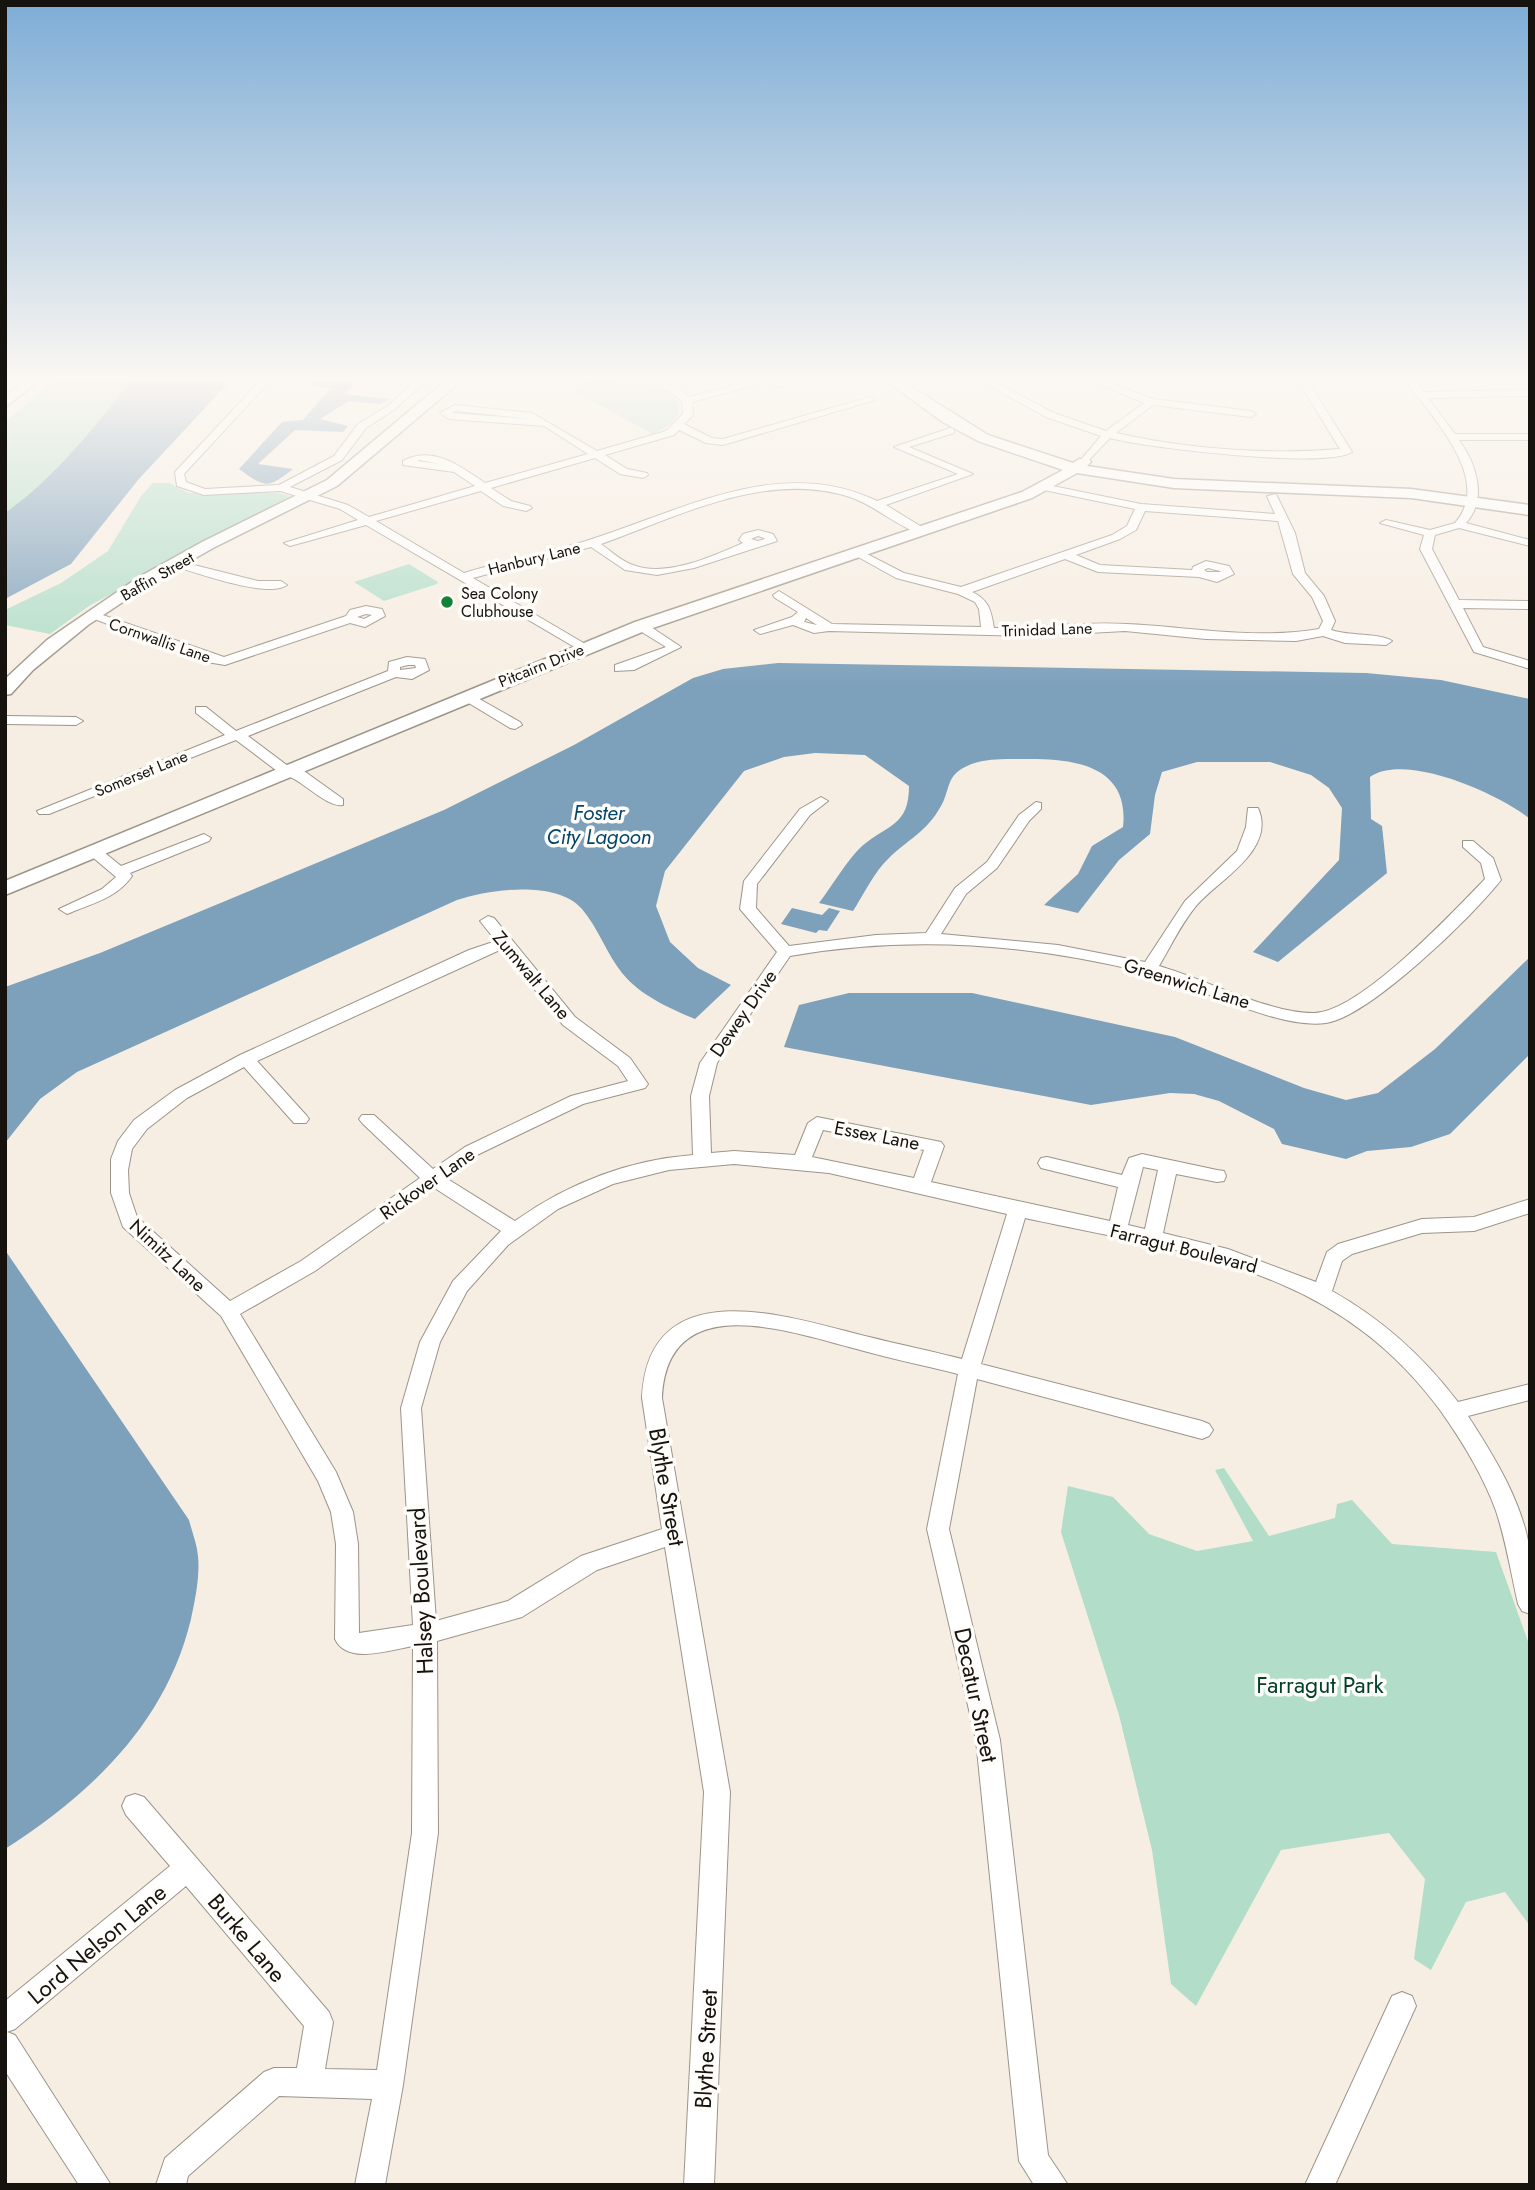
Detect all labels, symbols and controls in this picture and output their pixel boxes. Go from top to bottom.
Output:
street label: Hanbury Lane [486,536,583,581]
street label: Baffin Street [116,546,198,607]
place label: Sea Colony Clubhouse [461,582,539,623]
marker: Sea Colony Clubhouse [439,594,455,610]
street label: Cornwallis Lane [106,612,214,669]
street label: Trinidad Lane [1001,616,1093,643]
street label: Pitcairn Drive [495,638,587,693]
street label: Somerset Lane [91,744,191,803]
water label: Foster City Lagoon [547,798,651,852]
street label: Zumwalt Lane [486,925,577,1026]
street label: Greenwich Lane [1121,951,1253,1016]
street label: Dewey Drive [703,964,784,1062]
street label: Essex Lane [832,1114,922,1157]
street label: Rickover Lane [374,1141,480,1226]
street label: Nimitz Lane [123,1213,212,1298]
street label: Farragut Boulevard [1107,1217,1260,1280]
street label: Blythe Street [640,1425,694,1549]
street label: Halsey Boulevard [400,1507,442,1675]
street label: Decatur Street [945,1625,1007,1766]
park label: Farragut Park [1256,1668,1385,1702]
street label: Lord Nelson Lane [20,1876,174,2012]
street label: Burke Lane [200,1886,294,1990]
street label: Blythe Street [686,1988,726,2110]

